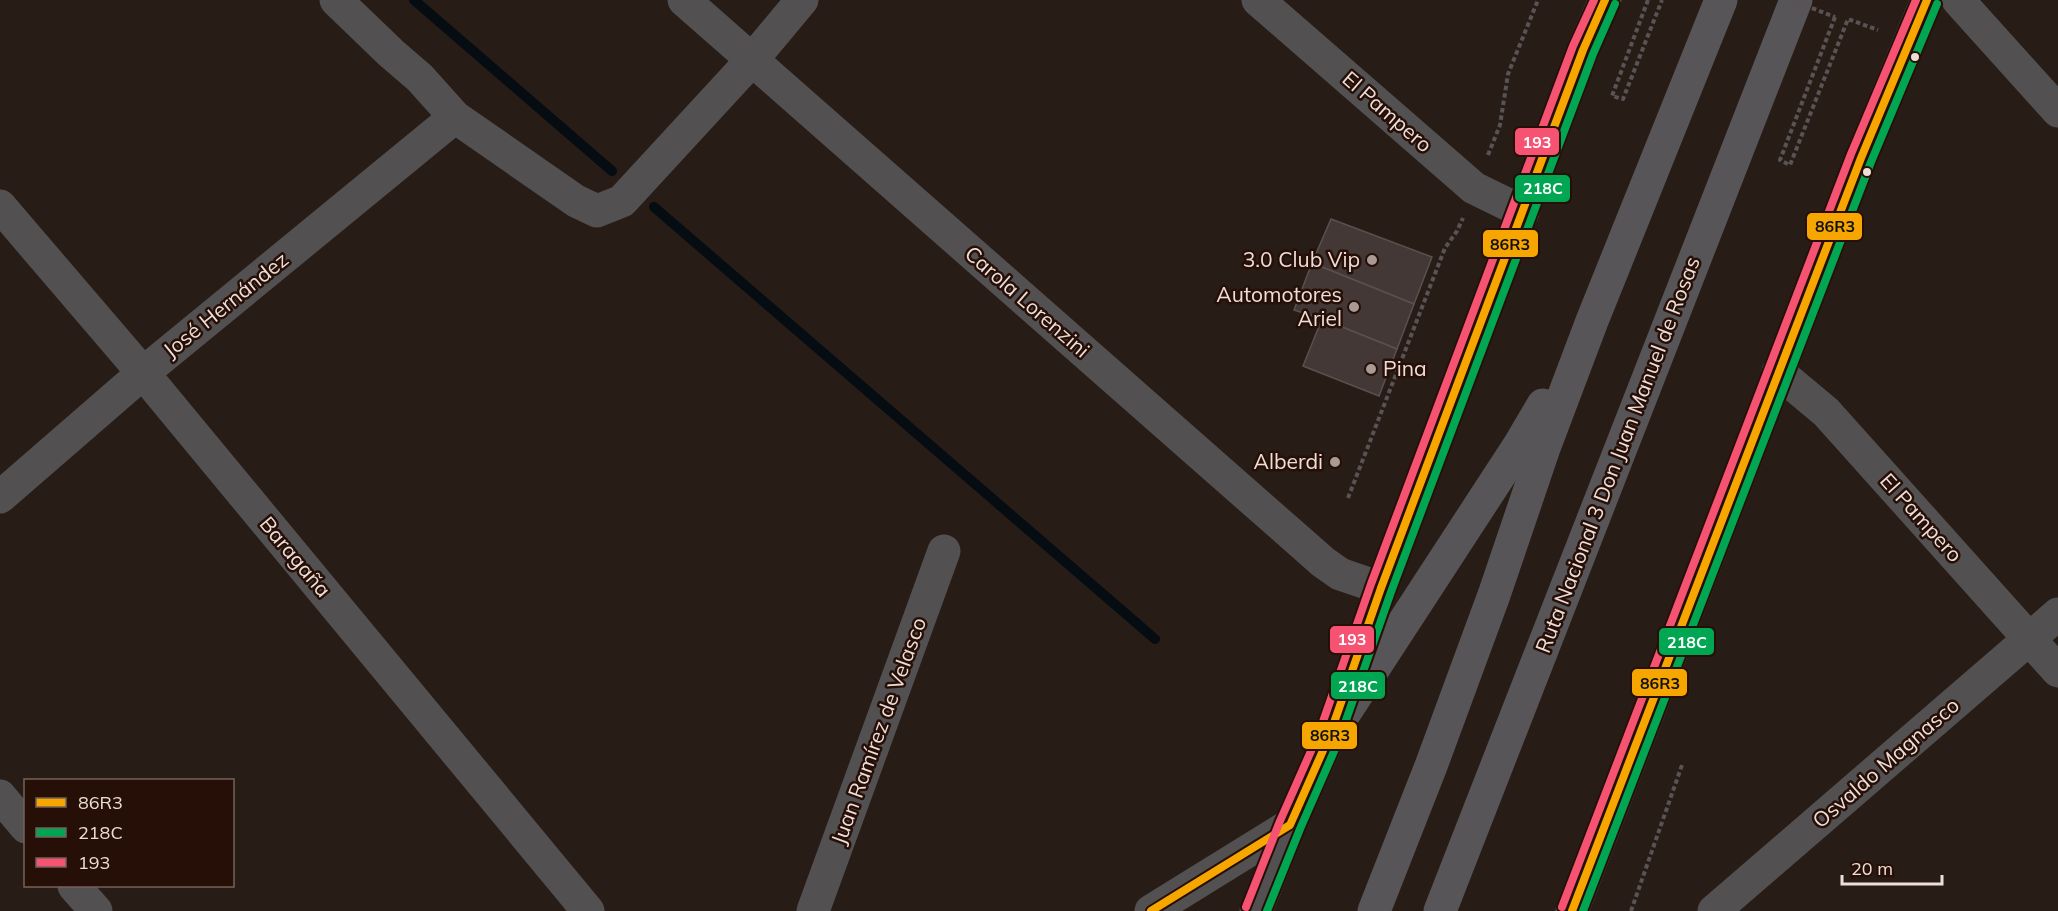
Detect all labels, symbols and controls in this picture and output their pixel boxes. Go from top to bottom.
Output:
unlabelled marker [1909,51,1921,63]
street label: El Pampero [1337,65,1438,157]
line badge: 193 [1514,127,1560,156]
text: 193 [1523,132,1551,152]
unlabelled marker [1861,166,1873,178]
line badge: 218C [1514,174,1571,203]
text: 218C [1523,178,1563,198]
line badge: 86R3 [1806,212,1863,241]
text: 86R3 [1815,216,1855,236]
line badge: 86R3 [1482,229,1539,258]
text: 86R3 [1490,234,1530,254]
street label: Carola Lorenzini [960,240,1095,363]
street label: José Hernández [158,246,293,363]
place label: 3.0 Club Vip [1243,246,1360,272]
marker: 3.0 Club Vip [1365,253,1379,267]
street label: Ruta Nacional 3 Don Juan Manuel de Rosas [1529,253,1705,656]
place label: Automotores Ariel [1216,281,1342,331]
marker: Automotores Ariel [1347,300,1361,314]
place label: Pina [1383,355,1427,381]
marker: Pina [1364,362,1378,376]
place label: Alberdi [1253,448,1323,474]
marker: Alberdi [1328,455,1342,469]
street label: El Pampero [1875,468,1968,567]
street label: Baragaña [255,511,337,602]
street label: Juan Ramírez de Velasco [825,614,931,848]
line badge: 193 [1329,625,1375,654]
line badge: 218C [1658,627,1715,656]
text: 193 [1338,629,1366,649]
text: 218C [1667,632,1707,652]
line badge: 86R3 [1631,668,1688,697]
line badge: 218C [1330,671,1386,700]
text: 86R3 [1640,673,1680,693]
text: 218C [1338,676,1378,696]
street label: Osvaldo Magnasco [1807,691,1964,833]
line badge: 86R3 [1301,721,1358,750]
text: 86R3 [1310,725,1350,745]
legend [24,779,234,887]
text: 86R3 [78,791,123,814]
text: 218C [78,821,123,844]
scale bar [1842,848,1942,886]
text: 193 [78,851,110,874]
text: 20 m [1851,857,1893,880]

